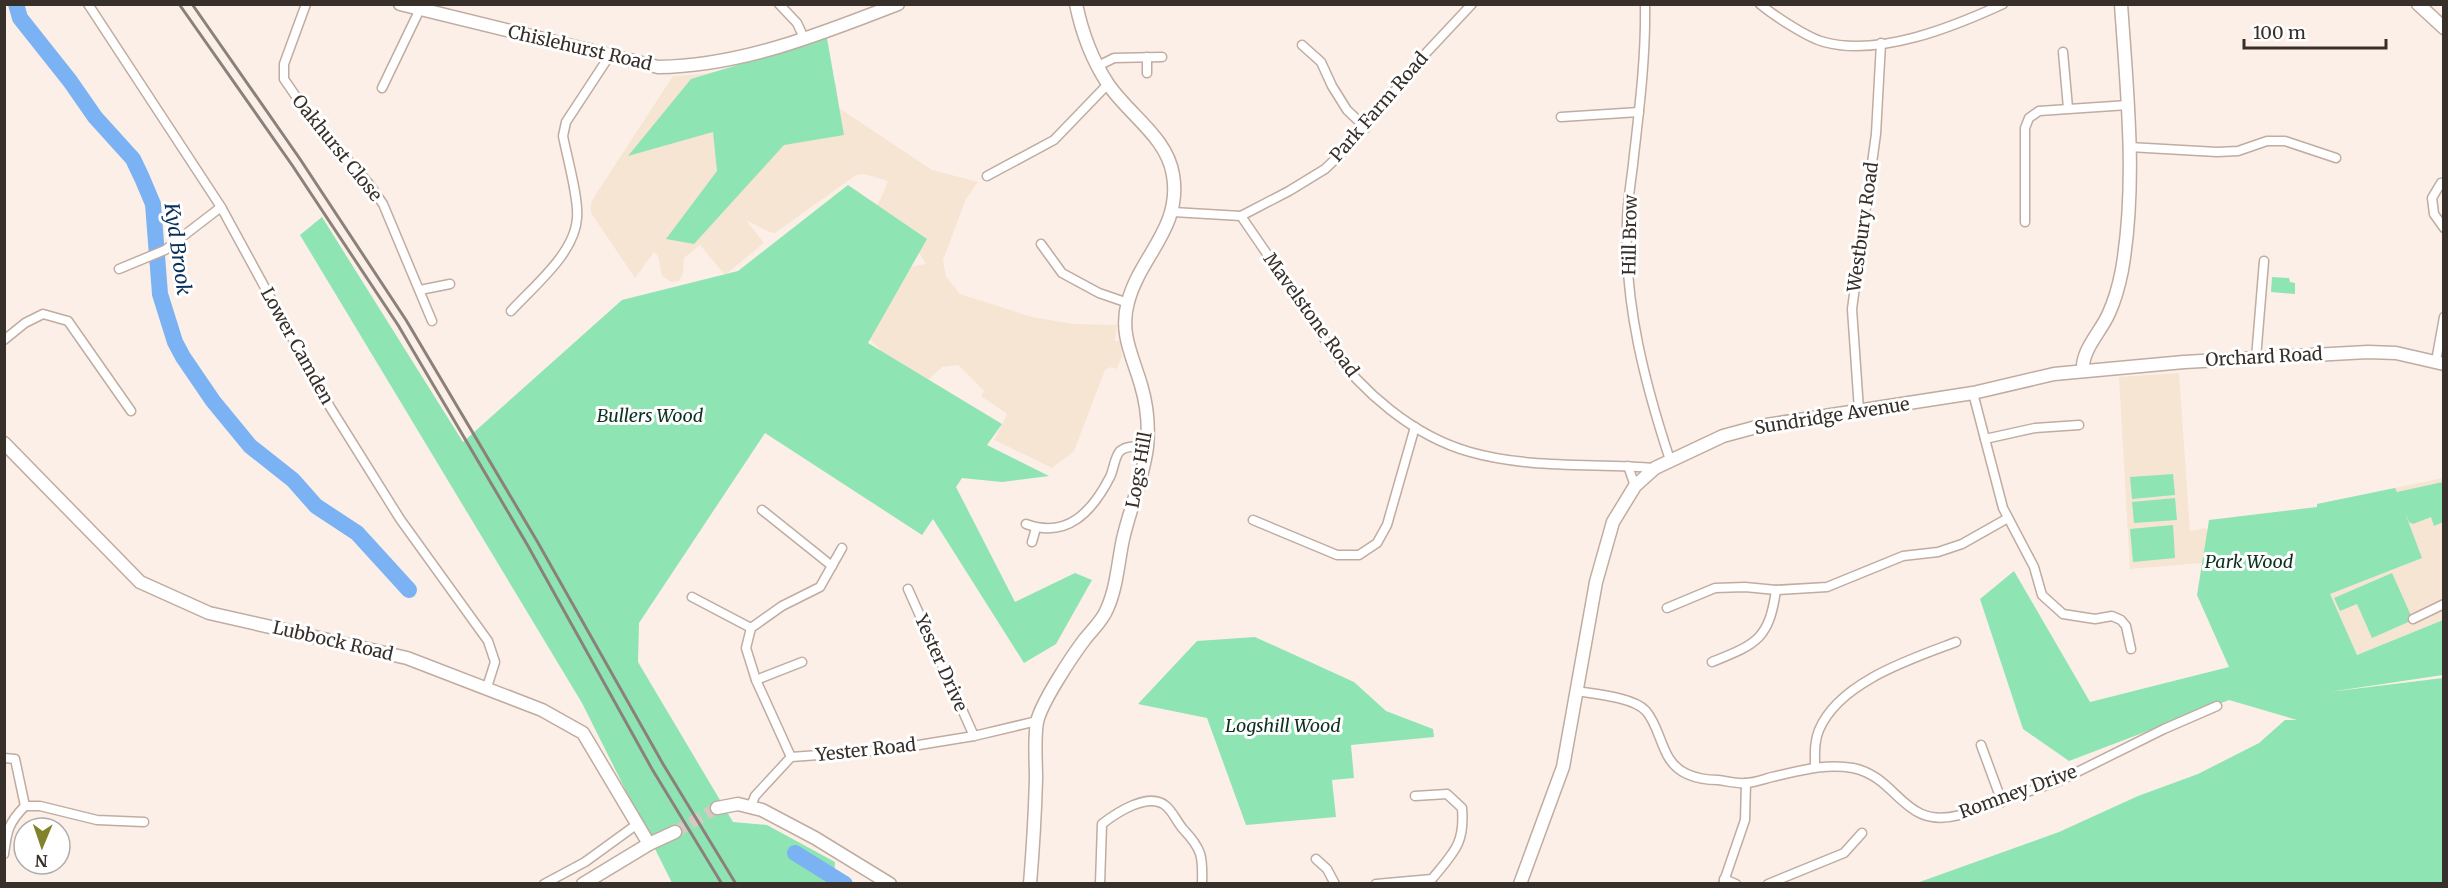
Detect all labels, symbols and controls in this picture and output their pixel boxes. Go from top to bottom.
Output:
scale bar [2244,12,2386,50]
street label: Chislehurst Road [506,20,655,75]
text: 100 m [2253,21,2306,44]
street label: Park Farm Road [1325,47,1433,166]
street label: Oakhurst Close [287,90,387,206]
street label: Westbury Road [1842,160,1883,294]
street label: Hill Brow [1617,194,1642,276]
water label: Kyd Brook [160,200,197,297]
street label: Mavelstone Road [1259,248,1364,381]
street label: Lower Camden [256,283,339,408]
street label: Orchard Road [2205,342,2323,371]
street label: Sundridge Avenue [1753,392,1911,439]
park label: Bullers Wood [597,404,704,427]
street label: Logs Hill [1120,429,1157,510]
park label: Park Wood [2205,550,2294,573]
street label: Yester Drive [909,610,973,715]
street label: Lubbock Road [271,615,396,666]
park label: Logshill Wood [1225,714,1341,737]
street label: Yester Road [814,733,917,766]
street label: Romney Drive [1956,760,2080,823]
north arrow [12,816,72,876]
text: N [34,851,48,871]

